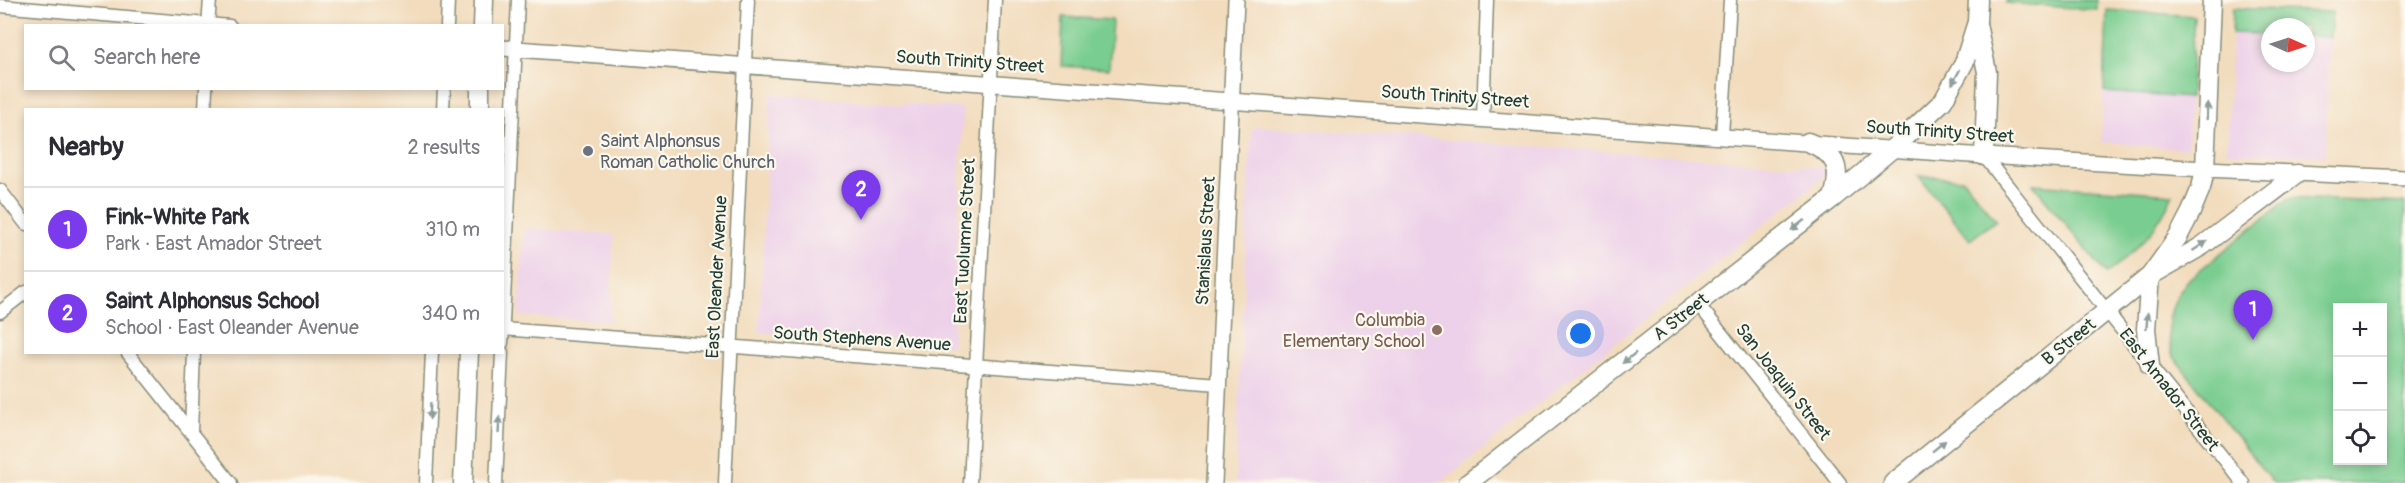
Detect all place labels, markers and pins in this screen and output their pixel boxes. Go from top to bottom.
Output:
place label: Saint Alphonsus Roman Catholic Church [600,130,775,174]
marker: Saint Alphonsus Roman Catholic Church [581,144,595,158]
pin: 2 [842,170,880,220]
pin: 1 [2234,290,2272,340]
place label: Columbia Elementary School [1283,309,1425,353]
marker: Columbia Elementary School [1430,323,1444,337]

